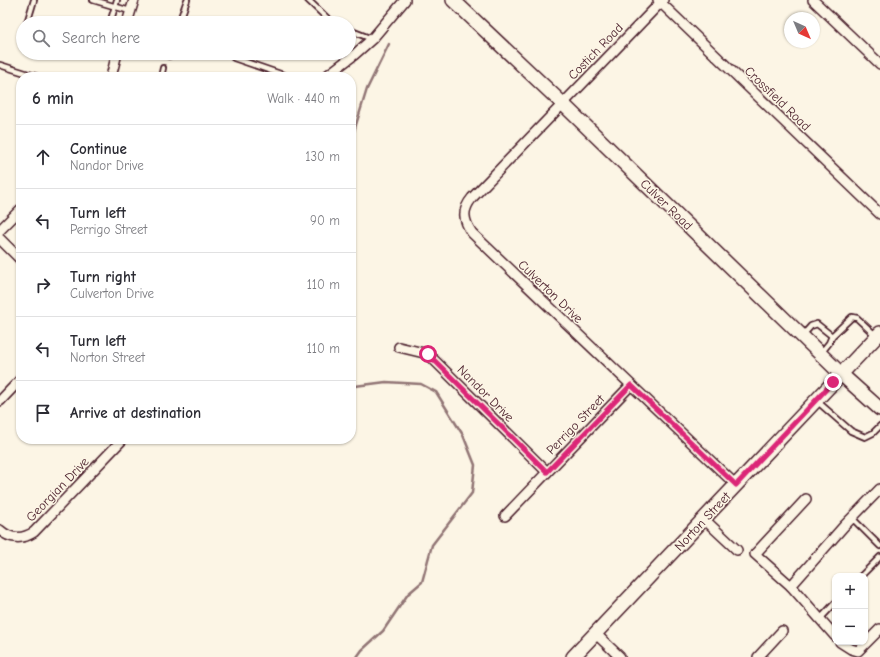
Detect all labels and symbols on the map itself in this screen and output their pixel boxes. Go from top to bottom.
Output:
north arrow [784,12,820,48]
street label: Costich Road [565,20,626,83]
street label: Crossfield Road [742,63,814,134]
street label: Culver Road [637,176,696,233]
street label: Culverton Drive [515,257,586,326]
route start [419,345,437,363]
street label: Nandor Drive [454,362,517,425]
route end [824,373,842,391]
street label: Perrigo Street [543,390,608,457]
street label: Georgian Drive [23,454,92,525]
street label: Norton Street [671,488,734,554]

